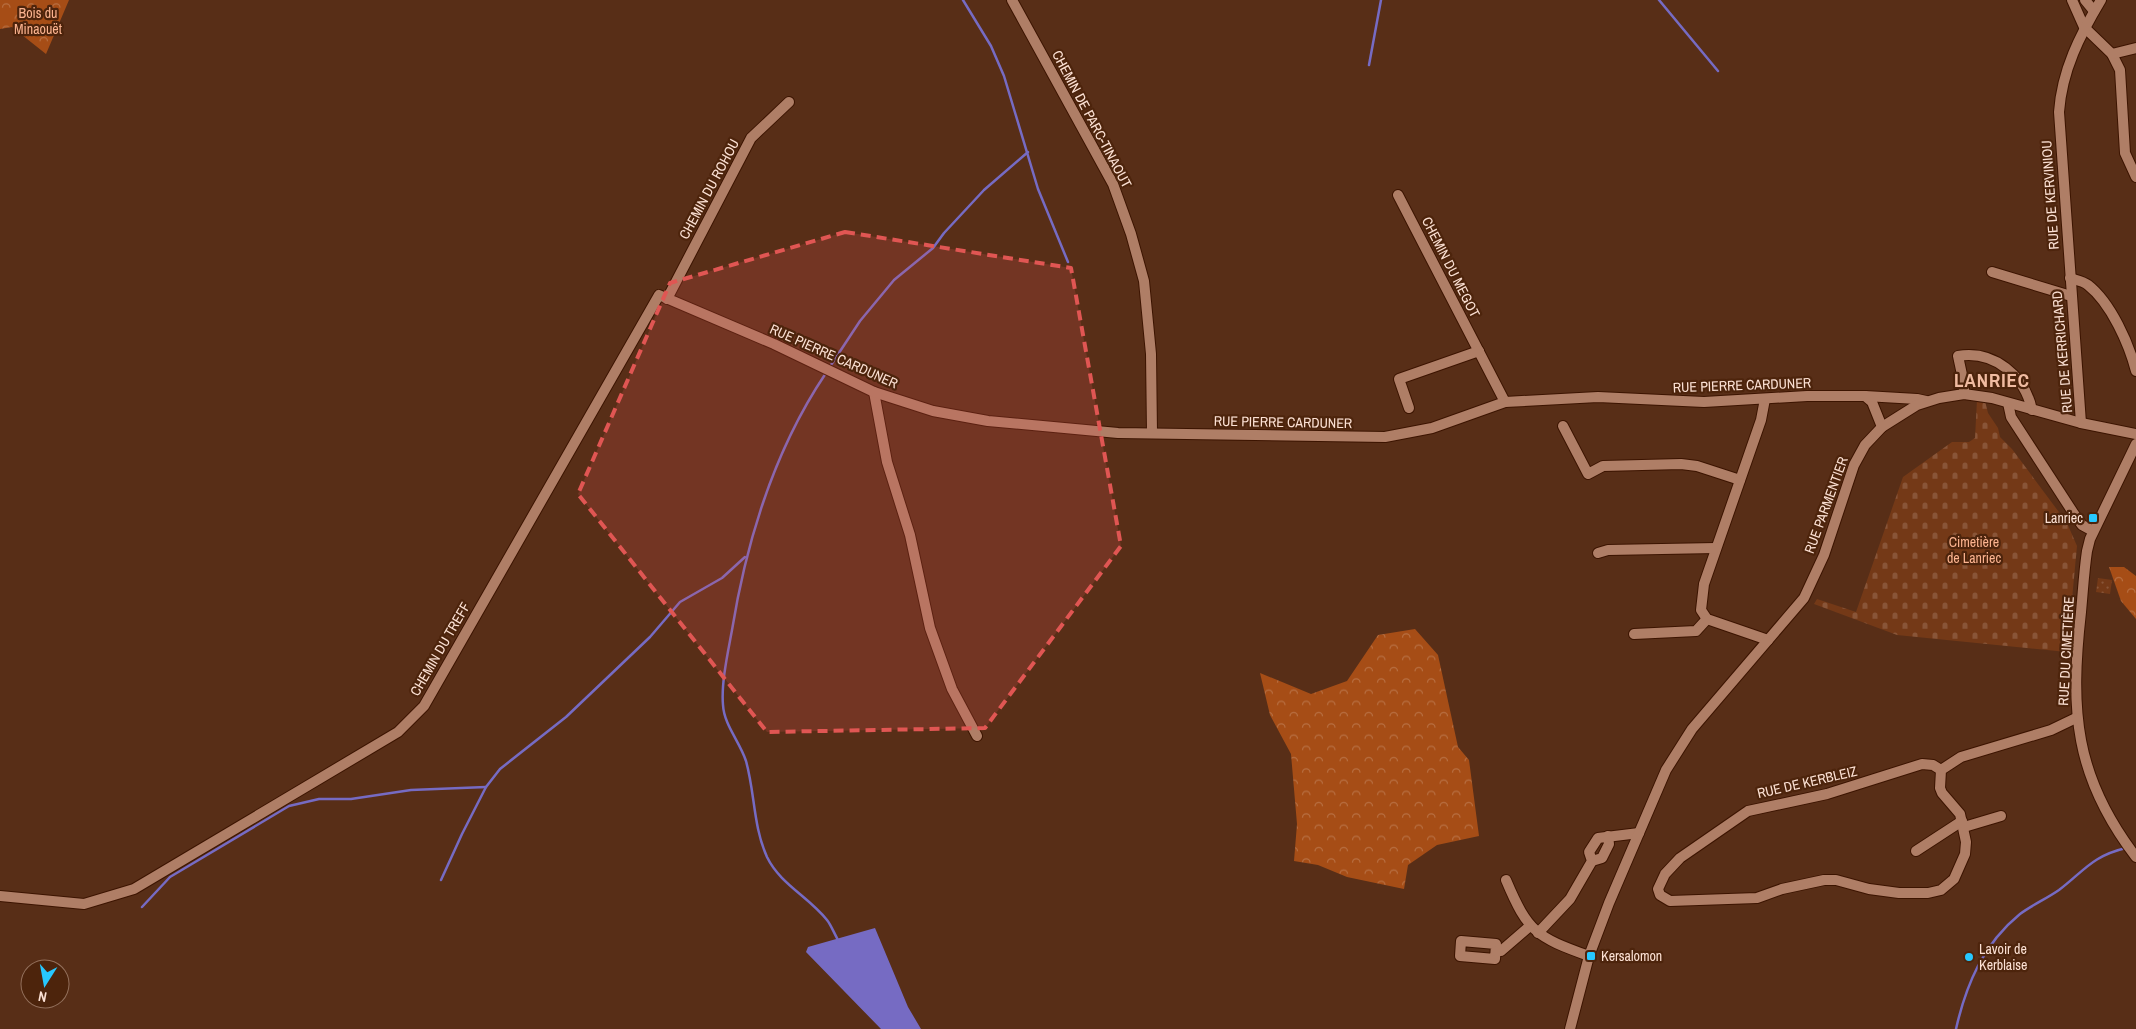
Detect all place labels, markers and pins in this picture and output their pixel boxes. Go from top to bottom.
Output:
place label: Lanriec [2045,509,2083,527]
marker: Lanriec [2087,512,2099,524]
place label: Lavoir de Kerblaise [1979,940,2028,974]
place label: Kersalomon [1601,947,1662,965]
marker: Kersalomon [1585,950,1597,962]
marker: Lavoir de Kerblaise [1963,951,1975,963]

